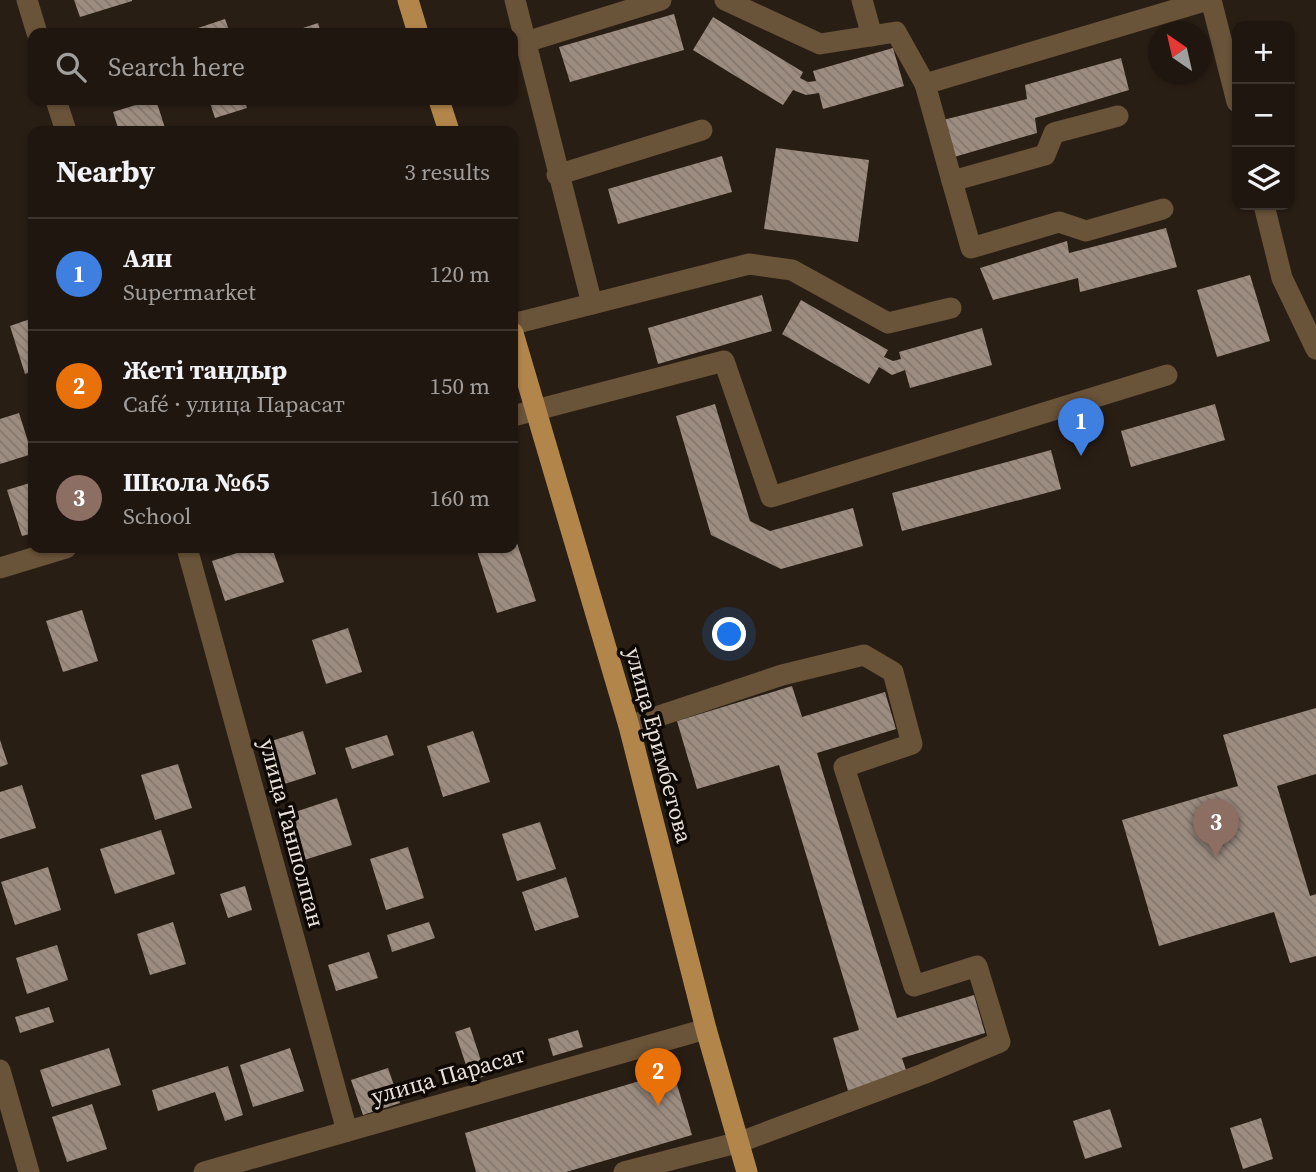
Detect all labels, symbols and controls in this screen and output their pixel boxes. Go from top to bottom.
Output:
north arrow [1148,21,1211,84]
map controls [1232,21,1295,210]
button: + [1232,21,1295,84]
search box [28,28,518,105]
icon: search [52,48,90,86]
text: Search here [108,49,245,85]
button: − [1232,84,1295,147]
button: layers [1232,147,1295,210]
text: Nearby [56,151,155,192]
text: 3 results [404,156,490,188]
text: Аян [123,240,172,276]
text: 1 [73,258,85,290]
text: 120 m [429,258,490,290]
text: Supermarket [123,276,256,308]
text: Жеті тандыр [123,352,287,388]
text: 2 [73,370,85,402]
text: 150 m [429,370,490,402]
text: Café · улица Парасат [123,388,345,420]
pin: 1 [1058,398,1104,456]
text: Школа №65 [123,464,270,500]
text: 3 [73,482,85,514]
text: 160 m [429,482,490,514]
text: School [123,500,191,532]
your location [712,617,746,651]
street label: улица Еримбетова [618,644,701,847]
street label: улица Таншолпан [251,735,333,931]
pin: 3 [1193,799,1239,857]
street label: улица Парасат [367,1038,529,1112]
pin: 2 [635,1048,681,1106]

